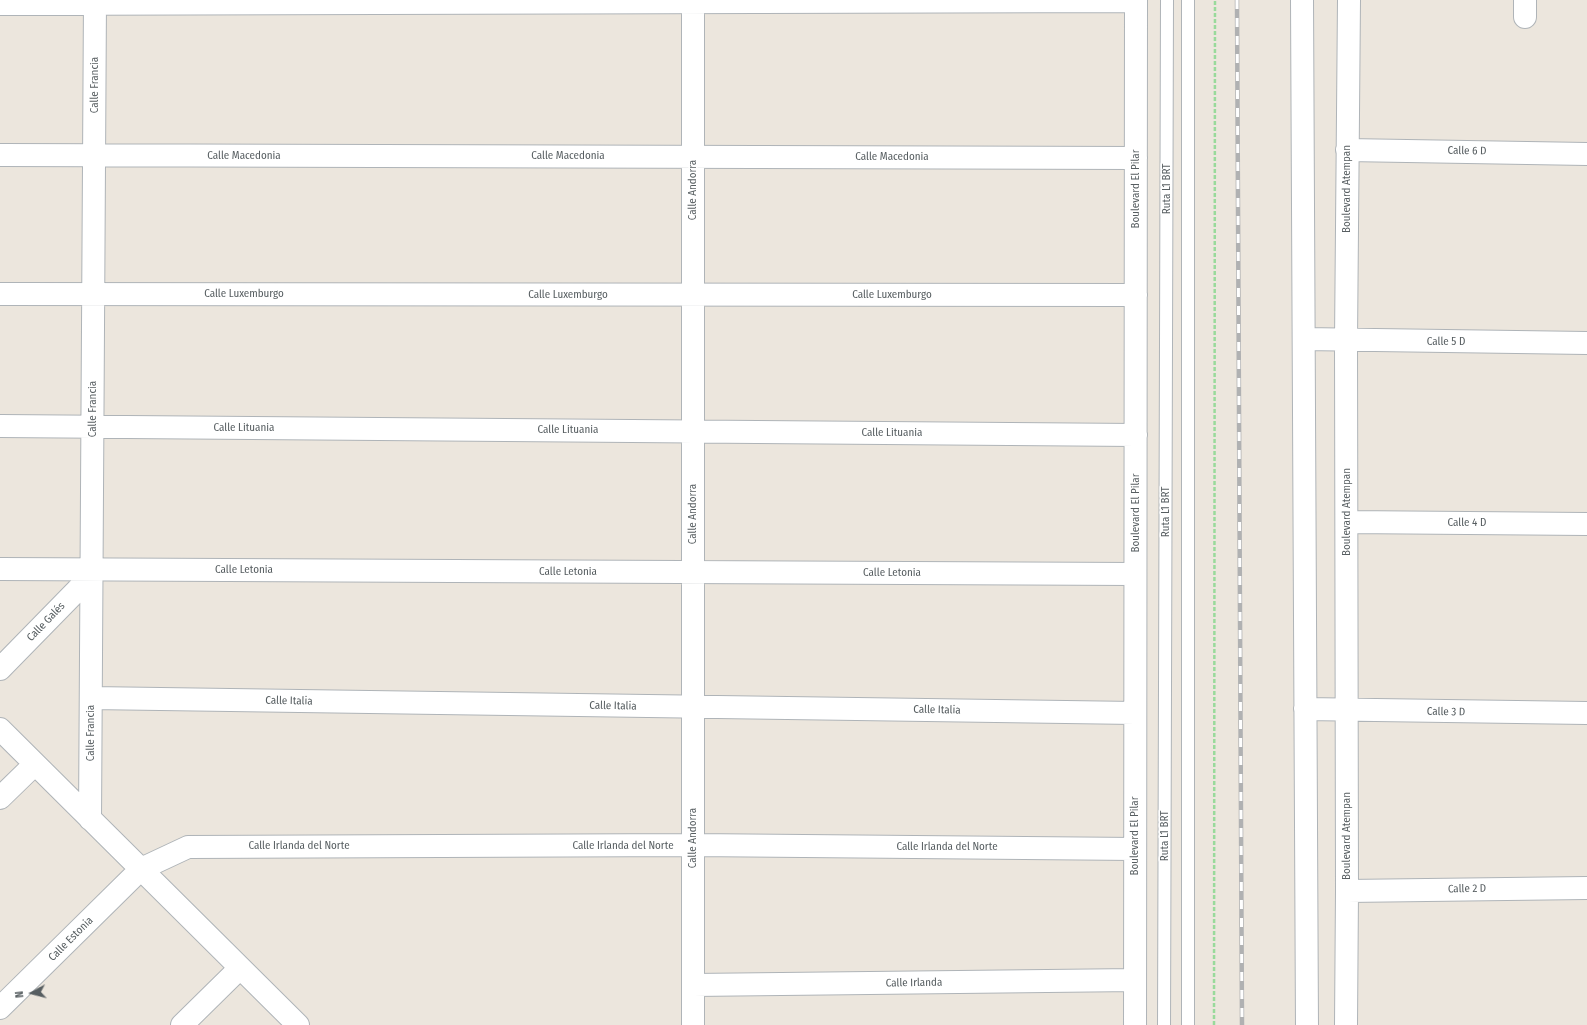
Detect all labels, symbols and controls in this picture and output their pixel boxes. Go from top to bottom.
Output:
street label: Calle Francia [88,57,102,113]
street label: Calle 6 D [1447,144,1487,158]
street label: Boulevard Atempan [1340,145,1354,233]
street label: Calle Macedonia [207,149,281,163]
street label: Calle Macedonia [531,149,605,163]
street label: Boulevard El Pilar [1129,149,1143,229]
street label: Calle Macedonia [855,150,929,164]
street label: Calle Andorra [686,160,700,220]
street label: Ruta L1 BRT [1160,164,1174,214]
street label: Calle Luxemburgo [204,287,284,301]
street label: Calle Luxemburgo [528,288,608,302]
street label: Calle Luxemburgo [852,288,932,302]
street label: Calle 5 D [1427,335,1465,349]
street label: Calle Francia [86,381,100,437]
street label: Calle Lituania [214,421,274,435]
street label: Calle Lituania [538,423,598,437]
street label: Calle Lituania [862,426,922,440]
street label: Boulevard Atempan [1340,468,1354,556]
street label: Boulevard El Pilar [1129,473,1143,553]
street label: Calle Andorra [686,484,700,544]
street label: Ruta L1 BRT [1159,487,1173,537]
street label: Calle 4 D [1448,516,1486,530]
street label: Calle Letonia [215,563,273,577]
street label: Calle Letonia [539,565,597,579]
street label: Calle Letonia [863,566,921,580]
street label: Calle Galés [24,600,68,644]
street label: Calle Italia [265,694,313,708]
street label: Calle Italia [589,699,637,713]
street label: Calle Italia [913,703,961,717]
street label: Calle Francia [84,705,98,761]
street label: Calle 3 D [1427,705,1465,719]
street label: Boulevard Atempan [1340,792,1354,880]
street label: Boulevard El Pilar [1128,796,1142,876]
street label: Calle Andorra [686,808,700,868]
street label: Ruta L1 BRT [1158,811,1172,861]
street label: Calle Irlanda del Norte [248,839,350,853]
street label: Calle Irlanda del Norte [572,839,674,853]
street label: Calle Irlanda del Norte [896,840,998,854]
street label: Calle 2 D [1448,882,1486,896]
street label: Calle Estonia [46,914,96,964]
north arrow [12,973,52,1013]
street label: Calle Irlanda [886,976,942,990]
text: N [13,990,26,999]

